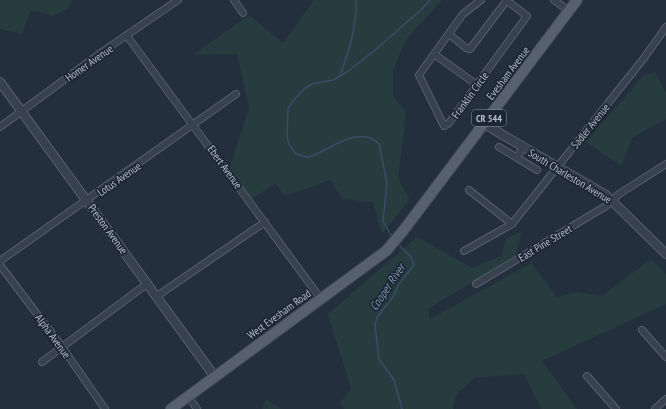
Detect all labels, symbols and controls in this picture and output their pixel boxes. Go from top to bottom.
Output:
street label: Homer Avenue [62,41,116,85]
street label: Evesham Avenue [483,43,533,103]
street label: Franklin Circle [448,68,492,121]
street label: Sadler Avenue [568,100,613,151]
road number: CR 544 [472,110,506,126]
street label: Ebert Avenue [205,143,246,192]
street label: South Charleston Avenue [526,146,615,207]
street label: Lotus Avenue [94,159,144,199]
street label: Preston Avenue [85,201,131,257]
street label: East Pine Street [516,222,574,264]
water label: Cooper River [366,260,409,313]
street label: West Evesham Road [244,286,314,342]
street label: Alpha Avenue [32,311,74,361]

